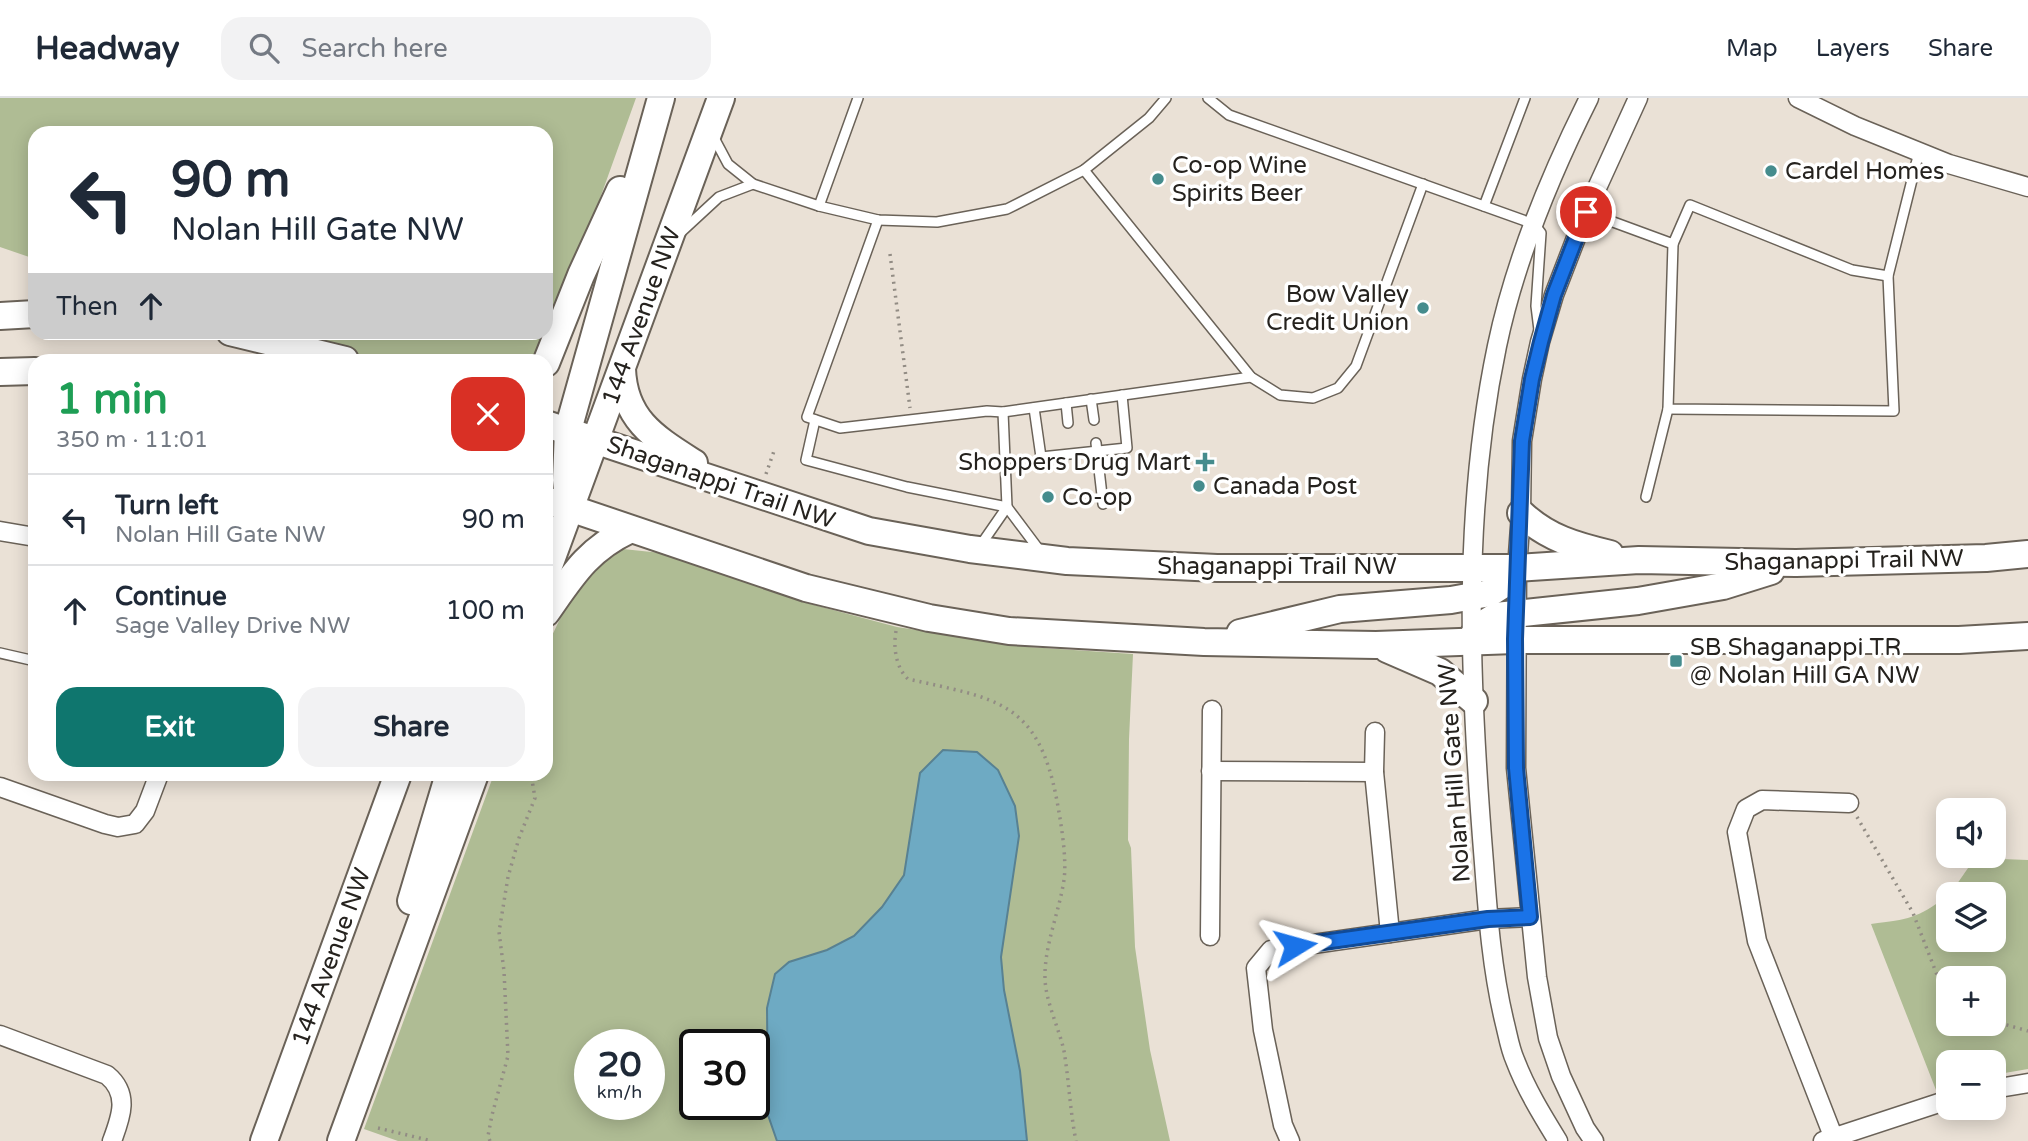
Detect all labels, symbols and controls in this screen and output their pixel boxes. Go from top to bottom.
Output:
search box [221,17,711,80]
text: Headway [35,29,179,68]
icon: search [245,29,283,67]
text: Search here [301,33,448,64]
text: Map [1726,34,1778,63]
text: Layers [1816,34,1890,63]
text: Share [1928,34,1993,63]
text: 90 m [171,151,290,210]
place label: Co-op Wine Spirits Beer [1172,151,1307,208]
icon: left [56,154,147,245]
place label: Cardel Homes [1785,157,1944,186]
marker: Cardel Homes [1763,163,1779,179]
marker: Co-op Wine Spirits Beer [1150,171,1166,187]
pin [1556,182,1616,242]
icon: arrive [1567,193,1605,231]
text: Nolan Hill Gate NW [171,211,464,249]
street label: 144 Avenue NW [596,223,687,409]
place label: Bow Valley Credit Union [1266,280,1409,337]
icon: ahead [132,287,170,325]
text: Then [56,291,118,322]
marker: Bow Valley Credit Union [1415,300,1431,316]
text: 1 min [56,374,168,425]
button: close [451,377,525,451]
text: 350 m · 11:01 [56,426,208,454]
street label: Shaganappi Trail NW [603,430,839,535]
place label: Shoppers Drug Mart [958,448,1191,477]
marker: Shoppers Drug Mart [1197,454,1213,470]
place label: Canada Post [1213,472,1357,501]
marker: Canada Post [1191,478,1207,494]
place label: Co-op [1062,483,1132,512]
marker: Co-op [1040,489,1056,505]
text: Turn left [115,490,218,521]
icon: left [56,501,94,539]
text: 90 m [462,504,525,535]
text: Nolan Hill Gate NW [115,521,325,549]
street label: Shaganappi Trail NW [1724,544,1964,577]
street label: Shaganappi Trail NW [1157,552,1397,581]
text: Continue [115,581,227,612]
icon: ahead [56,592,94,630]
text: 100 m [445,595,525,626]
text: Sage Valley Drive NW [115,612,350,640]
place label: SB Shaganappi TR @ Nolan Hill GA NW [1690,633,1920,690]
marker: SB Shaganappi TR @ Nolan Hill GA NW [1668,653,1684,669]
street label: Nolan Hill Gate NW [1432,662,1477,884]
button: Exit [56,687,284,767]
button: Share [298,687,525,767]
map controls [1936,798,2006,1120]
button: sound [1936,798,2006,868]
street label: 144 Avenue NW [286,864,377,1050]
button: layers [1936,882,2006,952]
position arrow [1258,909,1332,983]
button: + [1936,966,2006,1036]
speed limit sign: 30 [679,1029,770,1120]
text: 20 [598,1044,641,1086]
button: − [1936,1050,2006,1120]
text: km/h [597,1081,642,1103]

